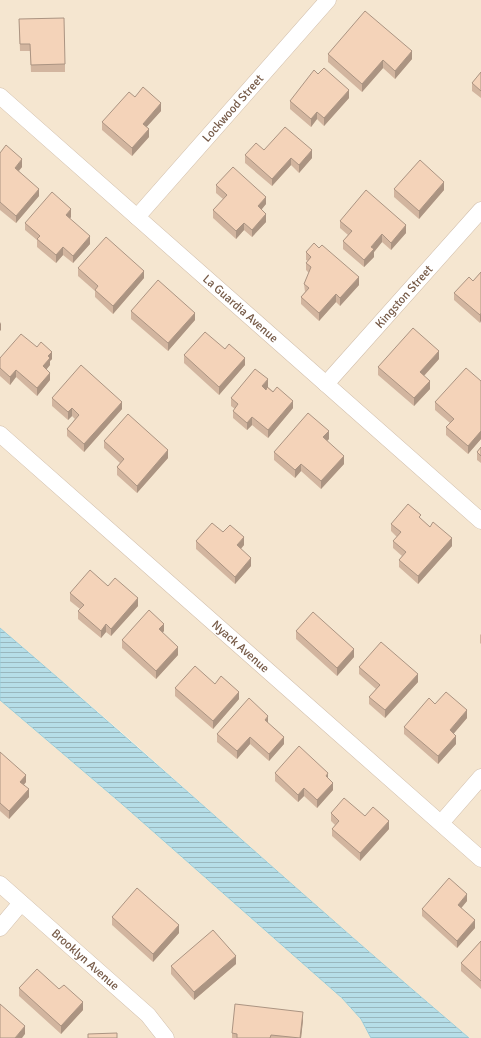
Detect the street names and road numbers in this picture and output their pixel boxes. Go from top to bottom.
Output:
street label: Lockwood Street [199,71,267,145]
street label: Kingston Street [372,262,436,331]
street label: La Guardia Avenue [200,271,281,346]
street label: Nyack Avenue [209,617,272,676]
street label: Brooklyn Avenue [48,926,122,993]

